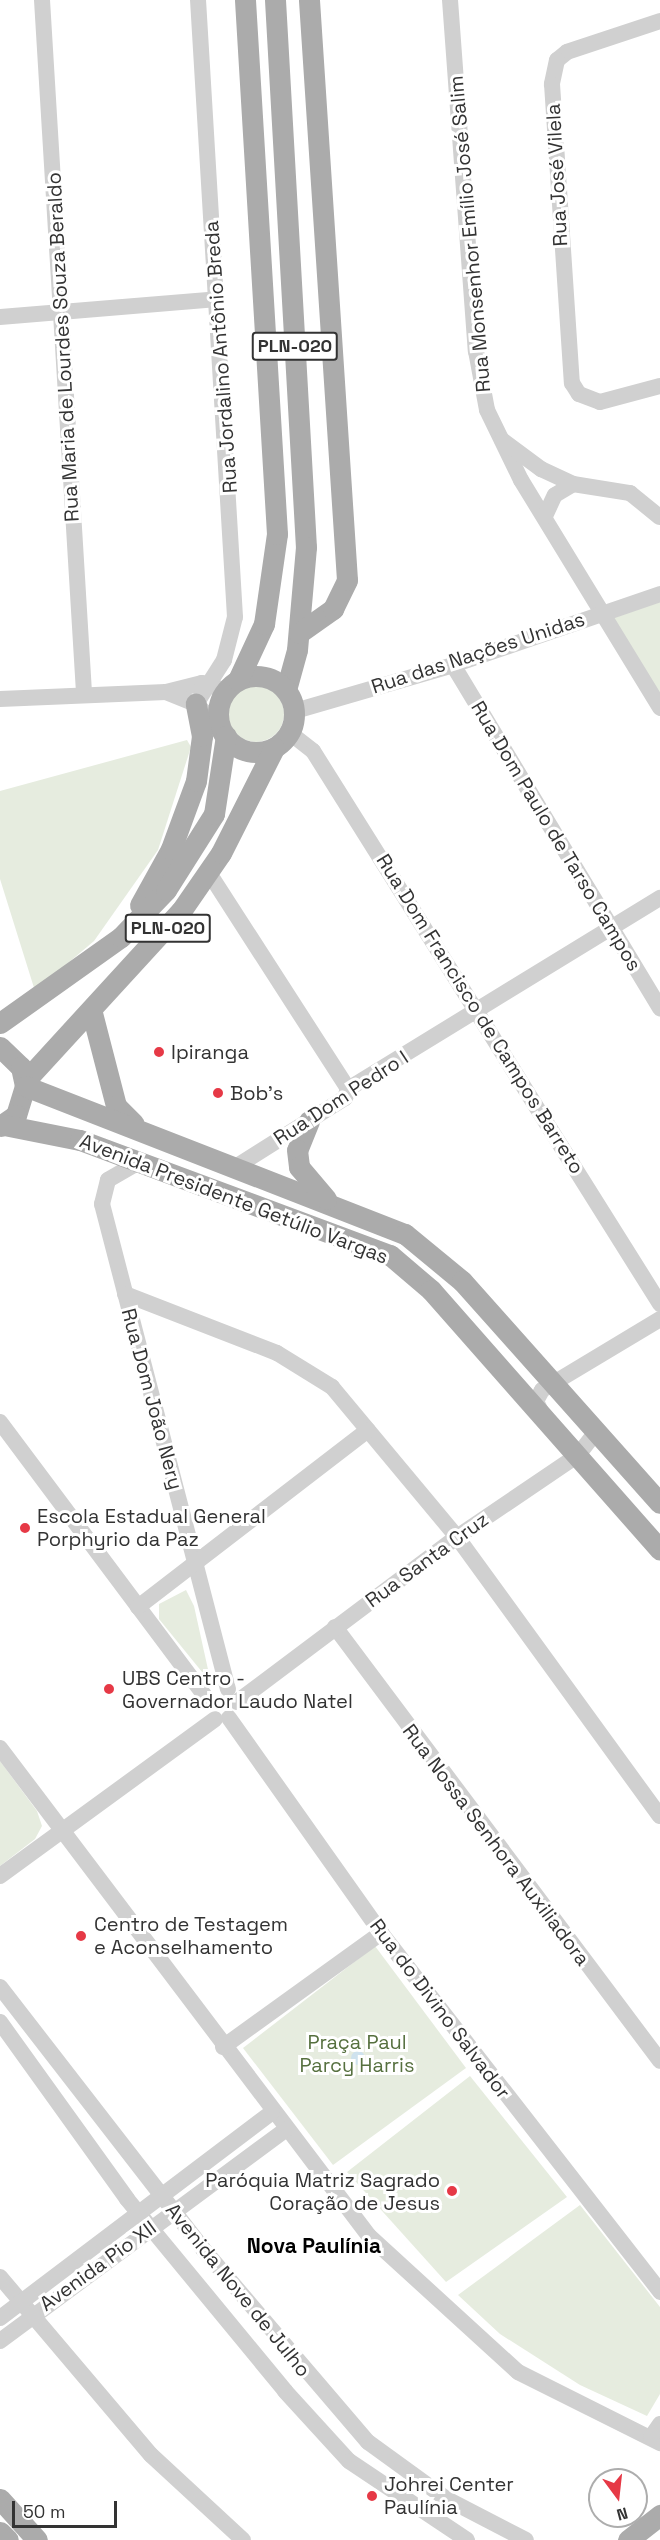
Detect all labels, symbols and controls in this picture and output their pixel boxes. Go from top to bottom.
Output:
street label: Rua Monsenhor Emílio José Salim [444,75,496,393]
street label: Rua José Vilela [541,103,573,247]
street label: Rua Maria de Lourdes Souza Beraldo [42,172,84,522]
street label: Rua Jordalino Antônio Breda [199,220,243,494]
road number: PLN-020 [252,331,338,361]
street label: Rua das Nações Unidas [368,607,588,699]
street label: Rua Dom Paulo de Tarso Campos [466,696,646,976]
street label: Rua Dom Francisco de Campos Barreto [371,850,589,1178]
road number: PLN-020 [124,913,212,943]
place label: Ipiranga [171,1040,249,1064]
marker: Ipiranga [152,1045,166,1059]
street label: Rua Dom Pedro I [269,1046,413,1150]
place label: Bob's [230,1081,283,1105]
marker: Bob's [211,1086,225,1100]
street label: Avenida Presidente Getúlio Vargas [76,1129,392,1269]
street label: Rua Dom João Nery [116,1306,188,1492]
place label: Escola Estadual General Porphyrio da Paz [37,1504,266,1551]
street label: Rua Santa Cruz [361,1507,493,1613]
marker: Escola Estadual General Porphyrio da Paz [18,1521,32,1535]
place label: UBS Centro - Governador Laudo Natel [122,1666,353,1713]
marker: UBS Centro - Governador Laudo Natel [100,1680,118,1698]
street label: Rua Nossa Senhora Auxiliadora [397,1720,595,1970]
place label: Centro de Testagem e Aconselhamento [94,1912,289,1959]
street label: Rua do Divino Salvador [365,1914,515,2104]
marker: Centro de Testagem e Aconselhamento [72,1927,90,1945]
park label: Praça Paul Parcy Harris [300,2031,414,2078]
place label: Paróquia Matriz Sagrado Coração de Jesus [205,2168,440,2215]
marker: Paróquia Matriz Sagrado Coração de Jesus [445,2184,459,2198]
street label: Avenida Nove de Julho [160,2198,316,2382]
street label: Avenida Pio XII [35,2216,161,2316]
district label: Nova Paulínia [247,2233,381,2259]
north arrow [588,2468,648,2528]
place label: Johrei Center Paulínia [384,2472,514,2519]
scale bar [15,2489,120,2527]
marker: Johrei Center Paulínia [365,2489,379,2503]
text: 50 m [23,2500,65,2523]
text: N [614,2502,630,2525]

